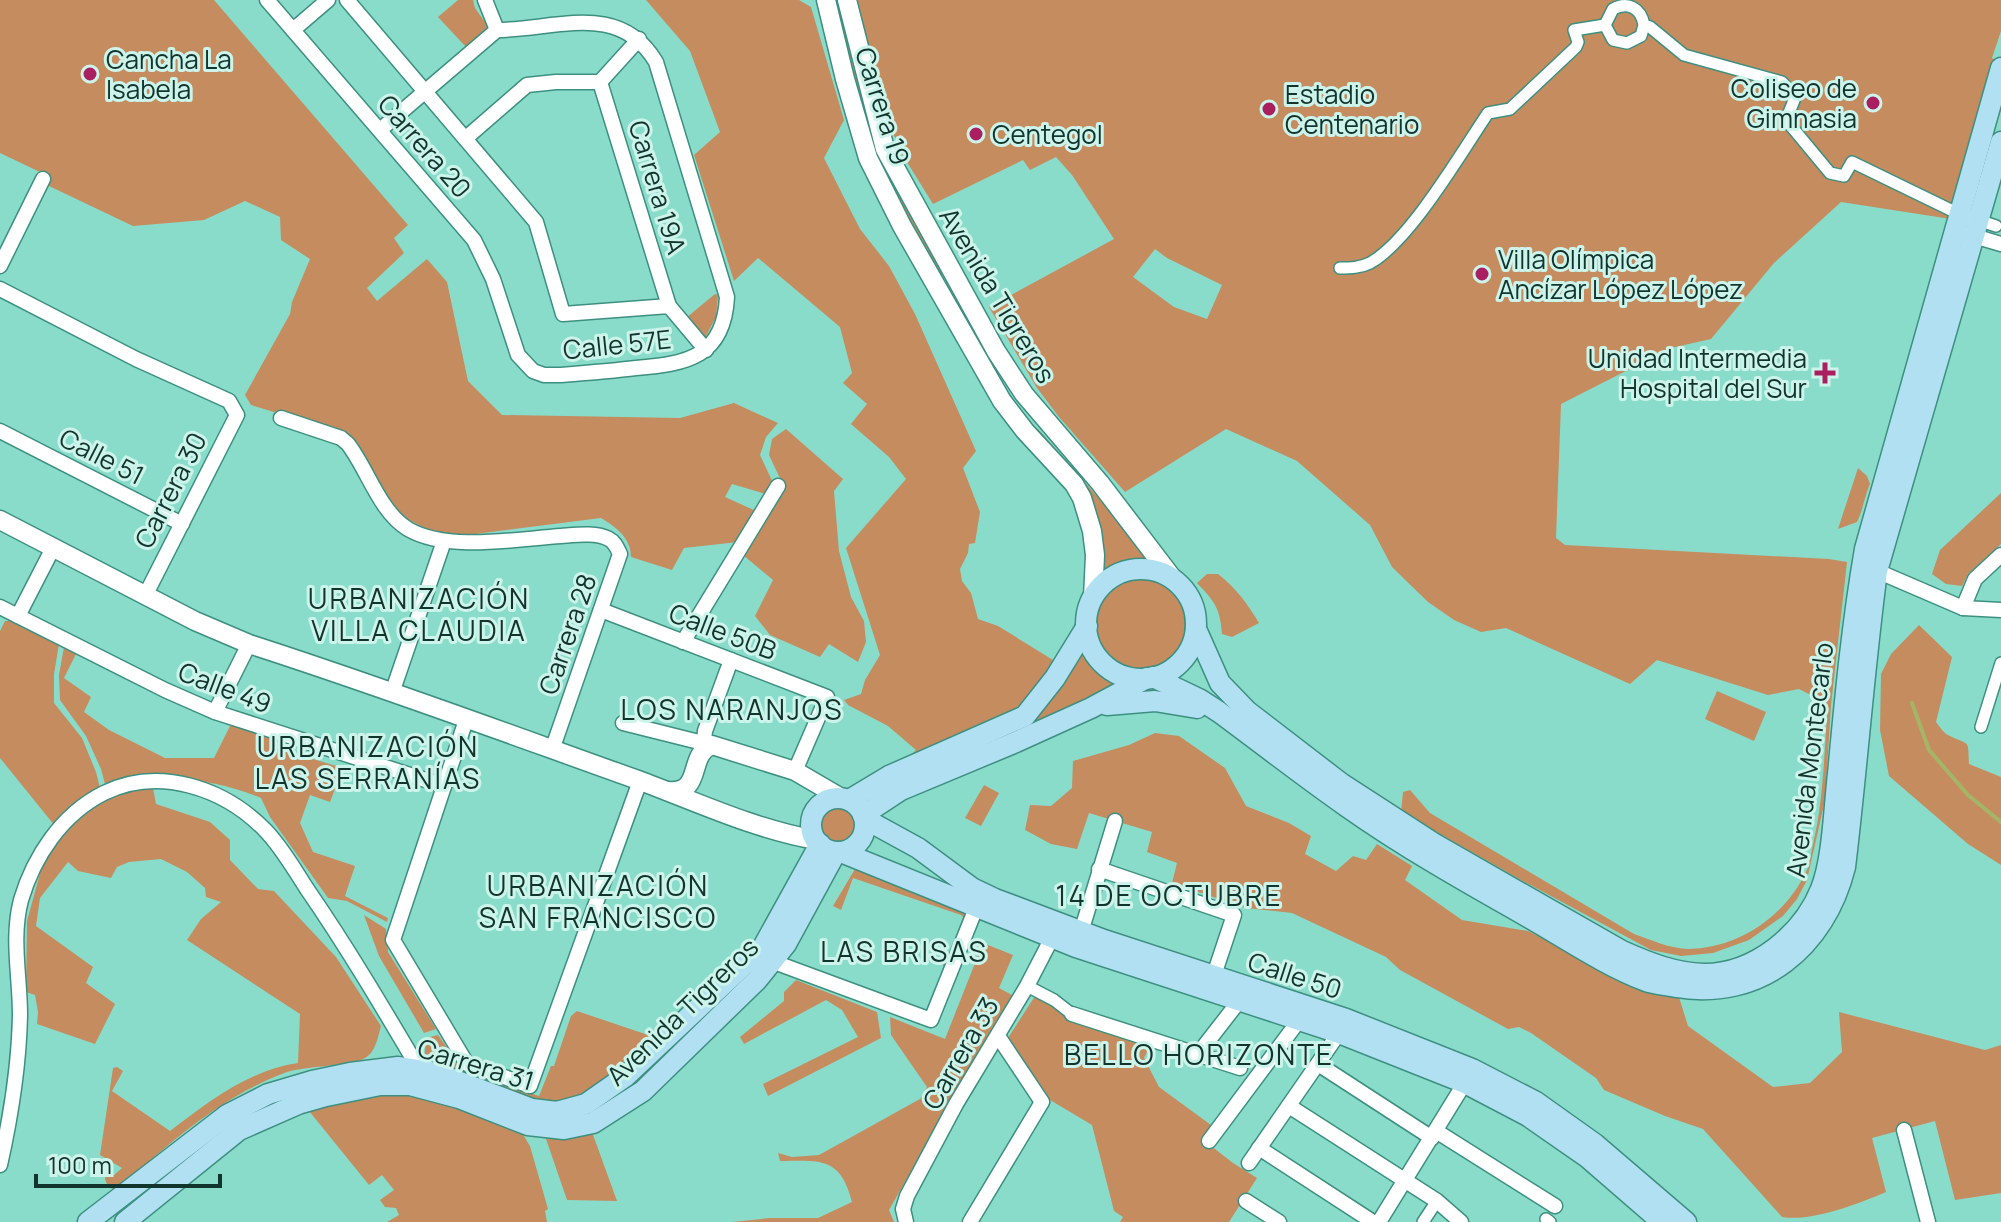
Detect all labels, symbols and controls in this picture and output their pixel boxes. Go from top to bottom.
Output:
place label: Cancha La Isabela [106,41,232,107]
street label: Carrera 19 [847,43,919,169]
marker: Cancha La Isabela [81,65,99,83]
place label: Coliseo de Gimnasia [1731,70,1857,136]
place label: Estadio Centenario [1285,76,1419,142]
street label: Carrera 20 [370,87,480,205]
marker: Coliseo de Gimnasia [1864,94,1882,112]
marker: Estadio Centenario [1260,100,1278,118]
street label: Carrera 19A [621,116,695,258]
place label: Centegol [992,116,1103,152]
marker: Centegol [967,125,985,143]
street label: Avenida Tigreros [931,201,1065,389]
place label: Villa Olímpica Ancízar López López [1498,241,1743,307]
marker: Villa Olímpica Ancízar López López [1473,265,1491,283]
street label: Calle 57E [561,320,673,368]
place label: Unidad Intermedia Hospital del Sur [1588,340,1807,406]
marker: Unidad Intermedia Hospital del Sur [1814,362,1836,384]
street label: Calle 51 [53,419,151,493]
street label: Carrera 30 [125,426,215,554]
street label: Carrera 28 [530,569,604,699]
district label: URBANIZACIÓN VILLA CLAUDIA [308,579,530,649]
street label: Calle 50B [664,594,782,668]
street label: Avenida Montecarlo [1777,640,1841,880]
street label: Calle 49 [173,653,277,721]
district label: LOS NARANJOS [621,690,843,728]
district label: URBANIZACIÓN LAS SERRANÍAS [255,727,481,797]
district label: URBANIZACIÓN SAN FRANCISCO [479,866,717,936]
district label: 14 DE OCTUBRE [1056,876,1282,914]
street label: Avenida Tigreros [598,929,766,1093]
district label: LAS BRISAS [820,932,988,970]
street label: Calle 50 [1244,943,1346,1007]
street label: Carrera 33 [913,990,1007,1116]
street label: Carrera 31 [413,1029,539,1099]
district label: BELLO HORIZONTE [1064,1035,1334,1073]
scale bar [36,1138,220,1188]
text: 100 m [48,1148,112,1181]

